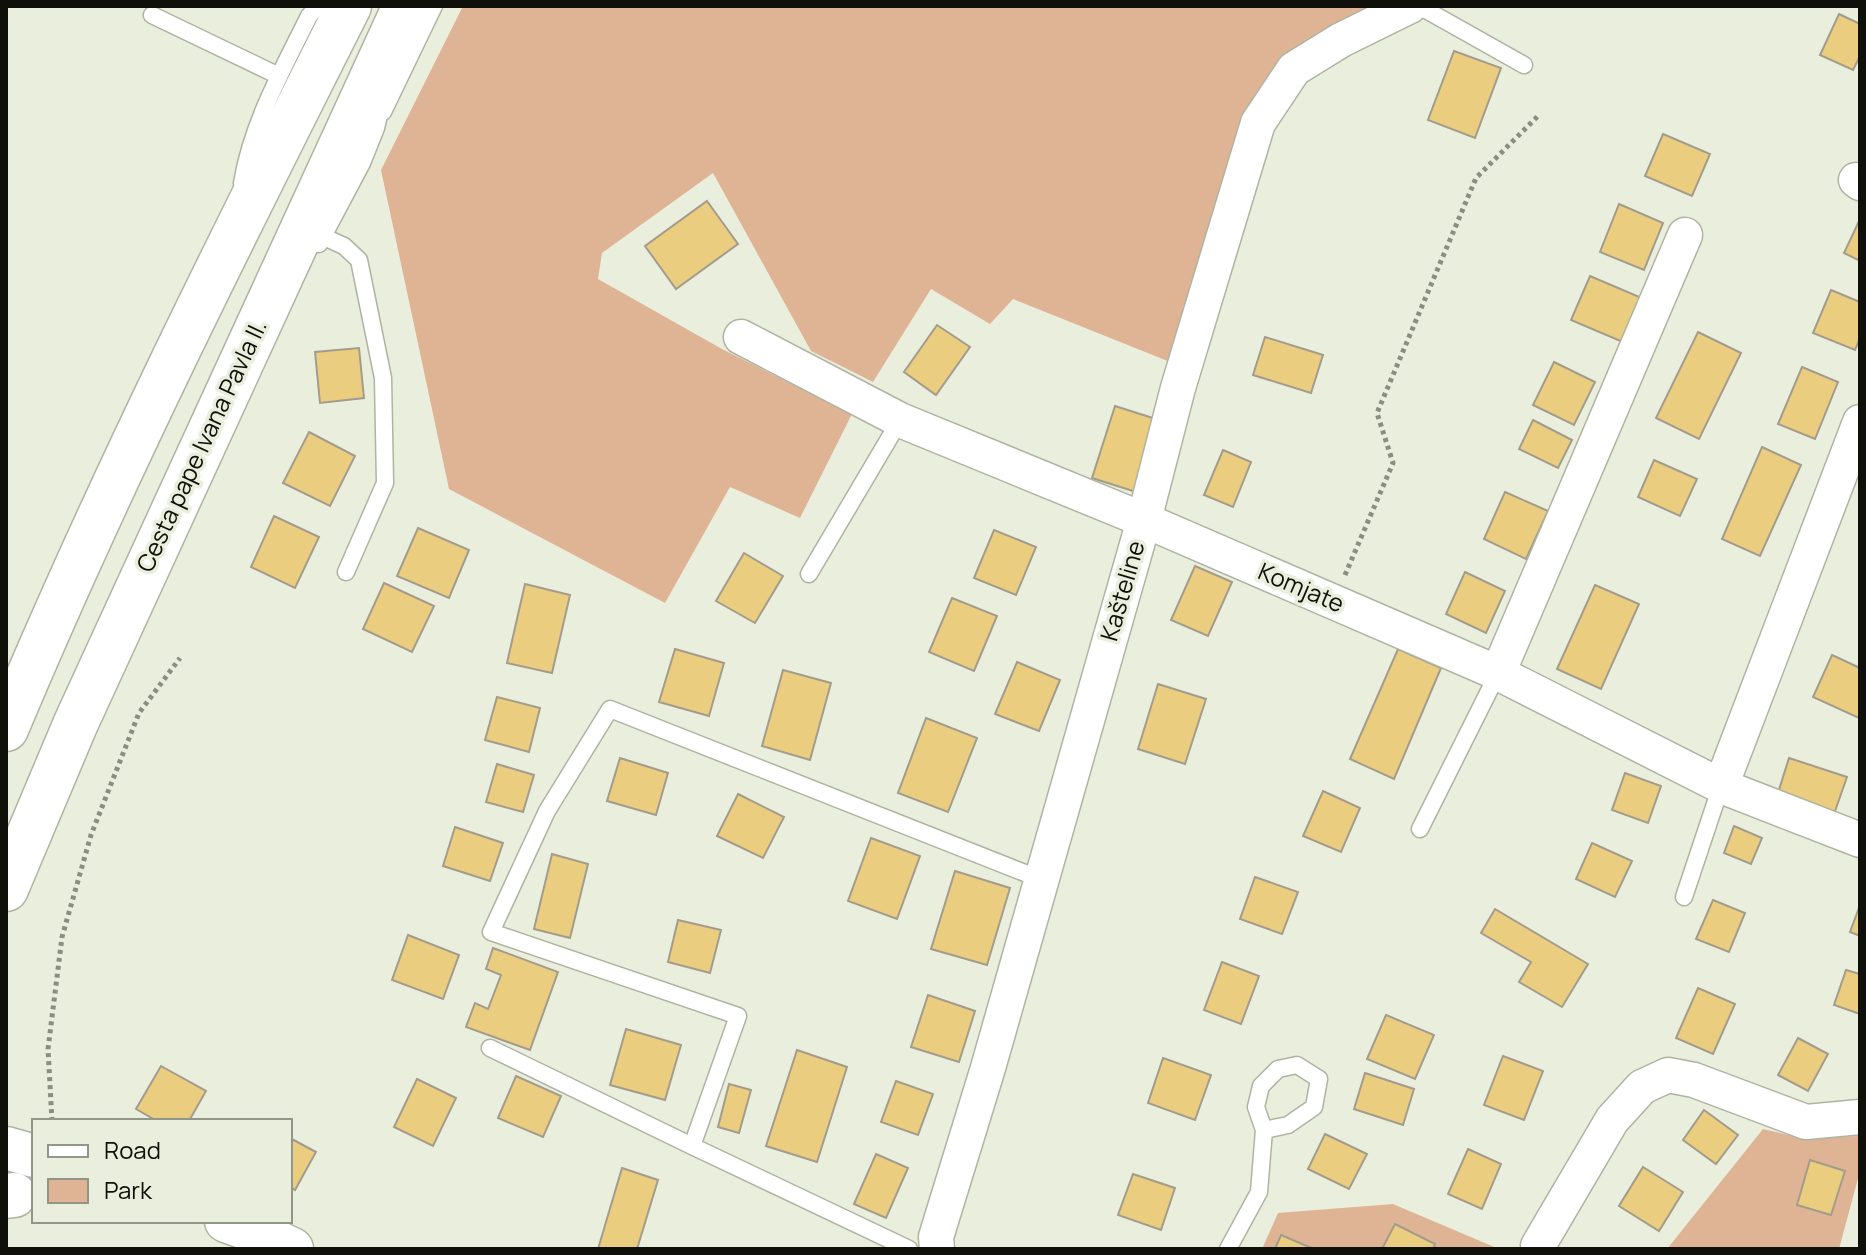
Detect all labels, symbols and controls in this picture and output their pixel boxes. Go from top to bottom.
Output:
street label: Cesta pape Ivana Pavla II. [128,314,274,577]
street label: Kašteline [1092,537,1152,645]
street label: Komjate [1254,554,1350,619]
legend [32,1119,292,1223]
text: Road [104,1133,161,1166]
text: Park [104,1173,153,1206]

